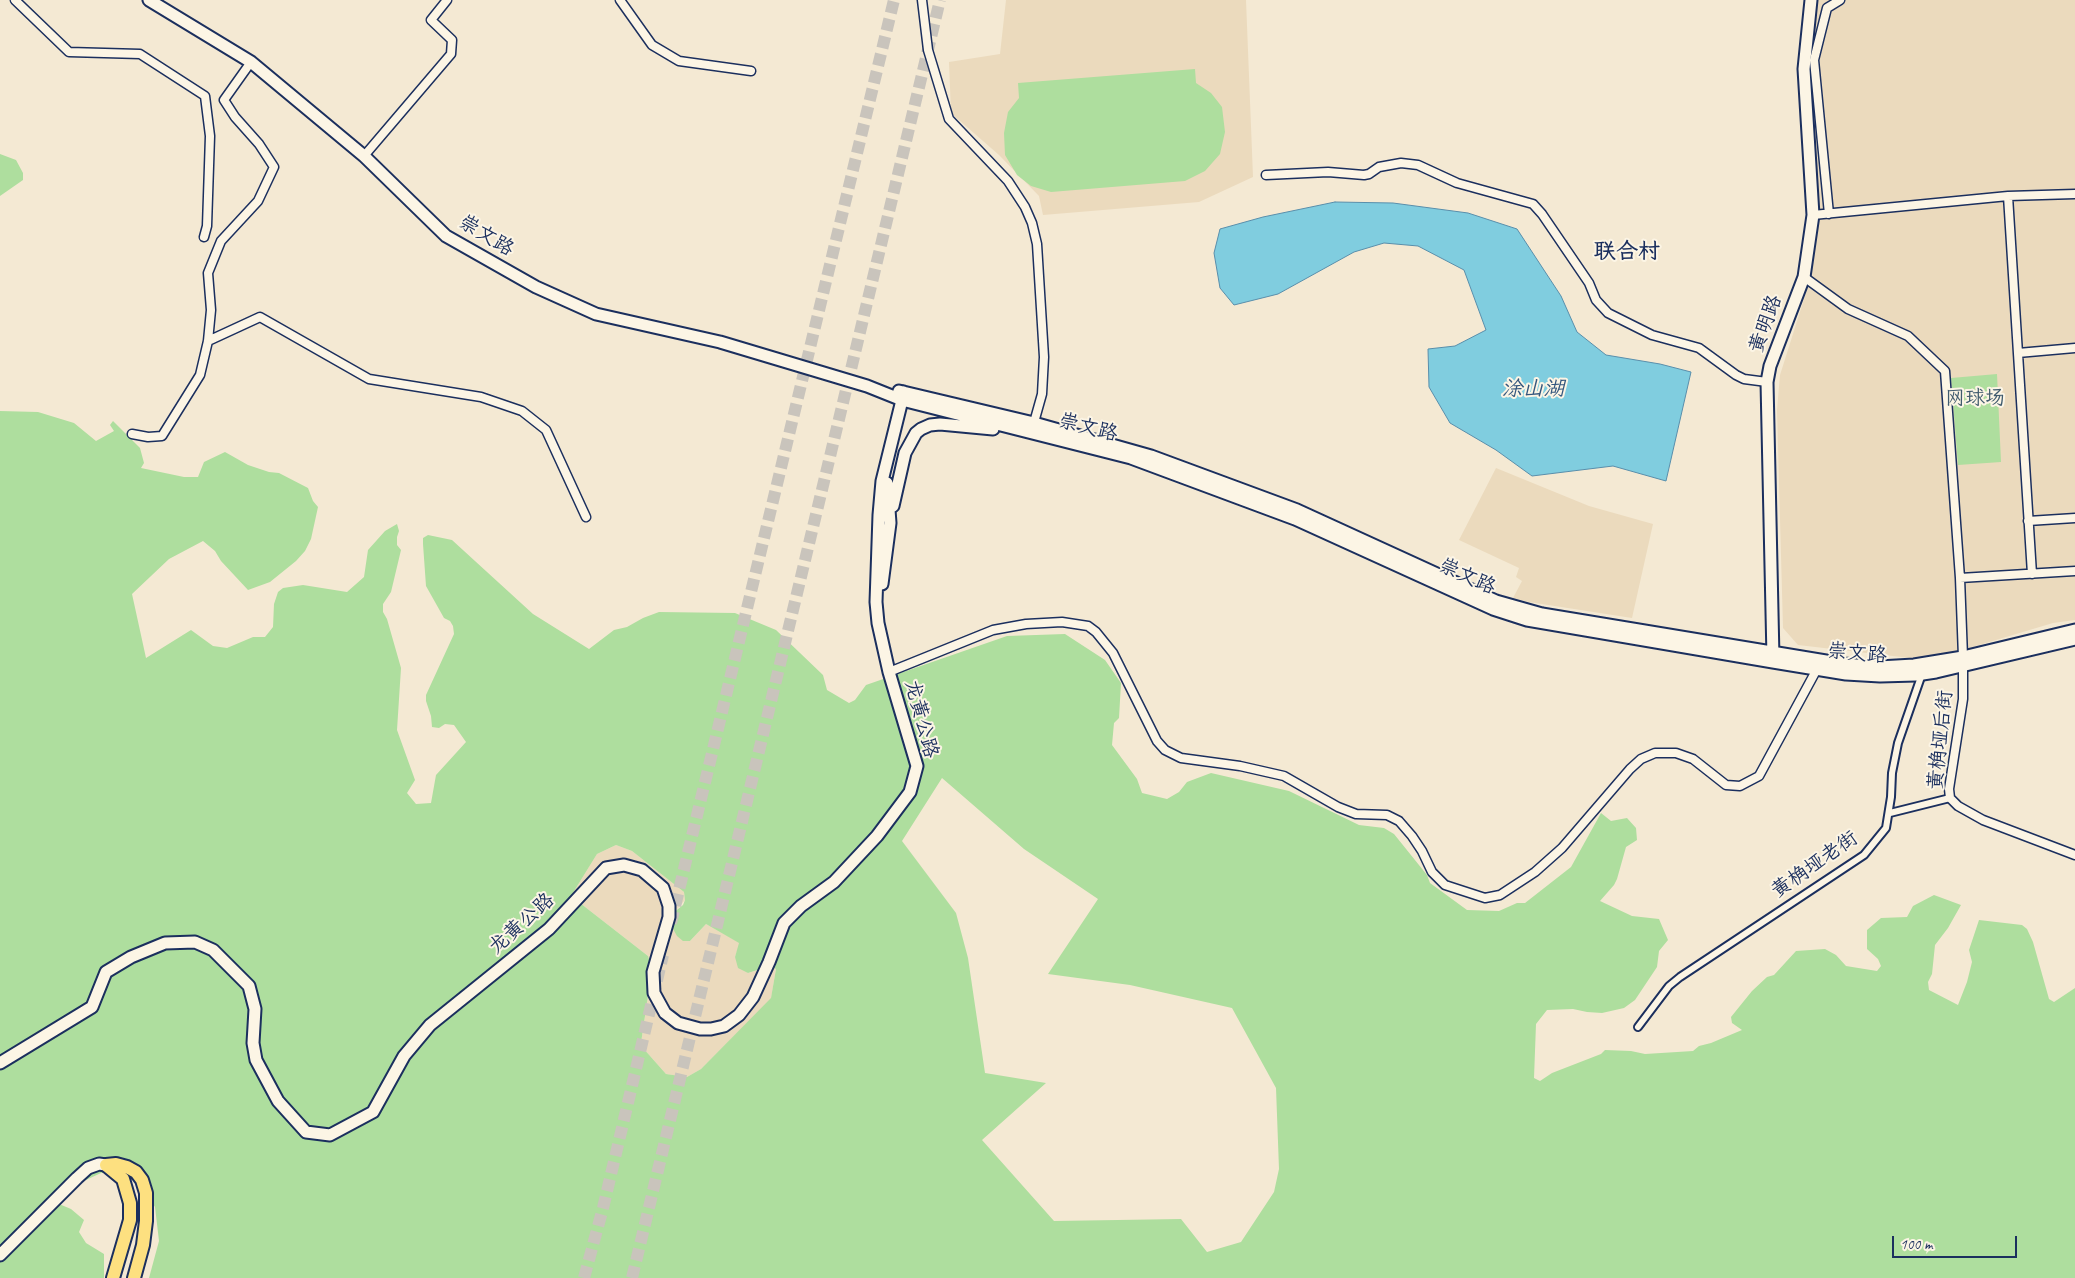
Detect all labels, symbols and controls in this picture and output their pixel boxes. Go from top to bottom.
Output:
street label: 崇文路 [454,210,518,262]
district label: 联合村 [1594,239,1660,265]
street label: 黄明路 [1744,292,1788,356]
water label: 涂山湖 [1502,376,1564,402]
park label: 网球场 [1945,387,2005,411]
street label: 崇文路 [1056,409,1120,447]
street label: 崇文路 [1435,554,1499,600]
street label: 崇文路 [1826,639,1888,669]
street label: 龙黄公路 [899,677,943,761]
street label: 黄桷垭后街 [1924,689,1958,791]
street label: 黄桷垭老街 [1767,826,1863,904]
street label: 龙黄公路 [484,888,560,960]
scale bar [1895,1226,2020,1258]
text: 100 m [1900,1235,1932,1254]

